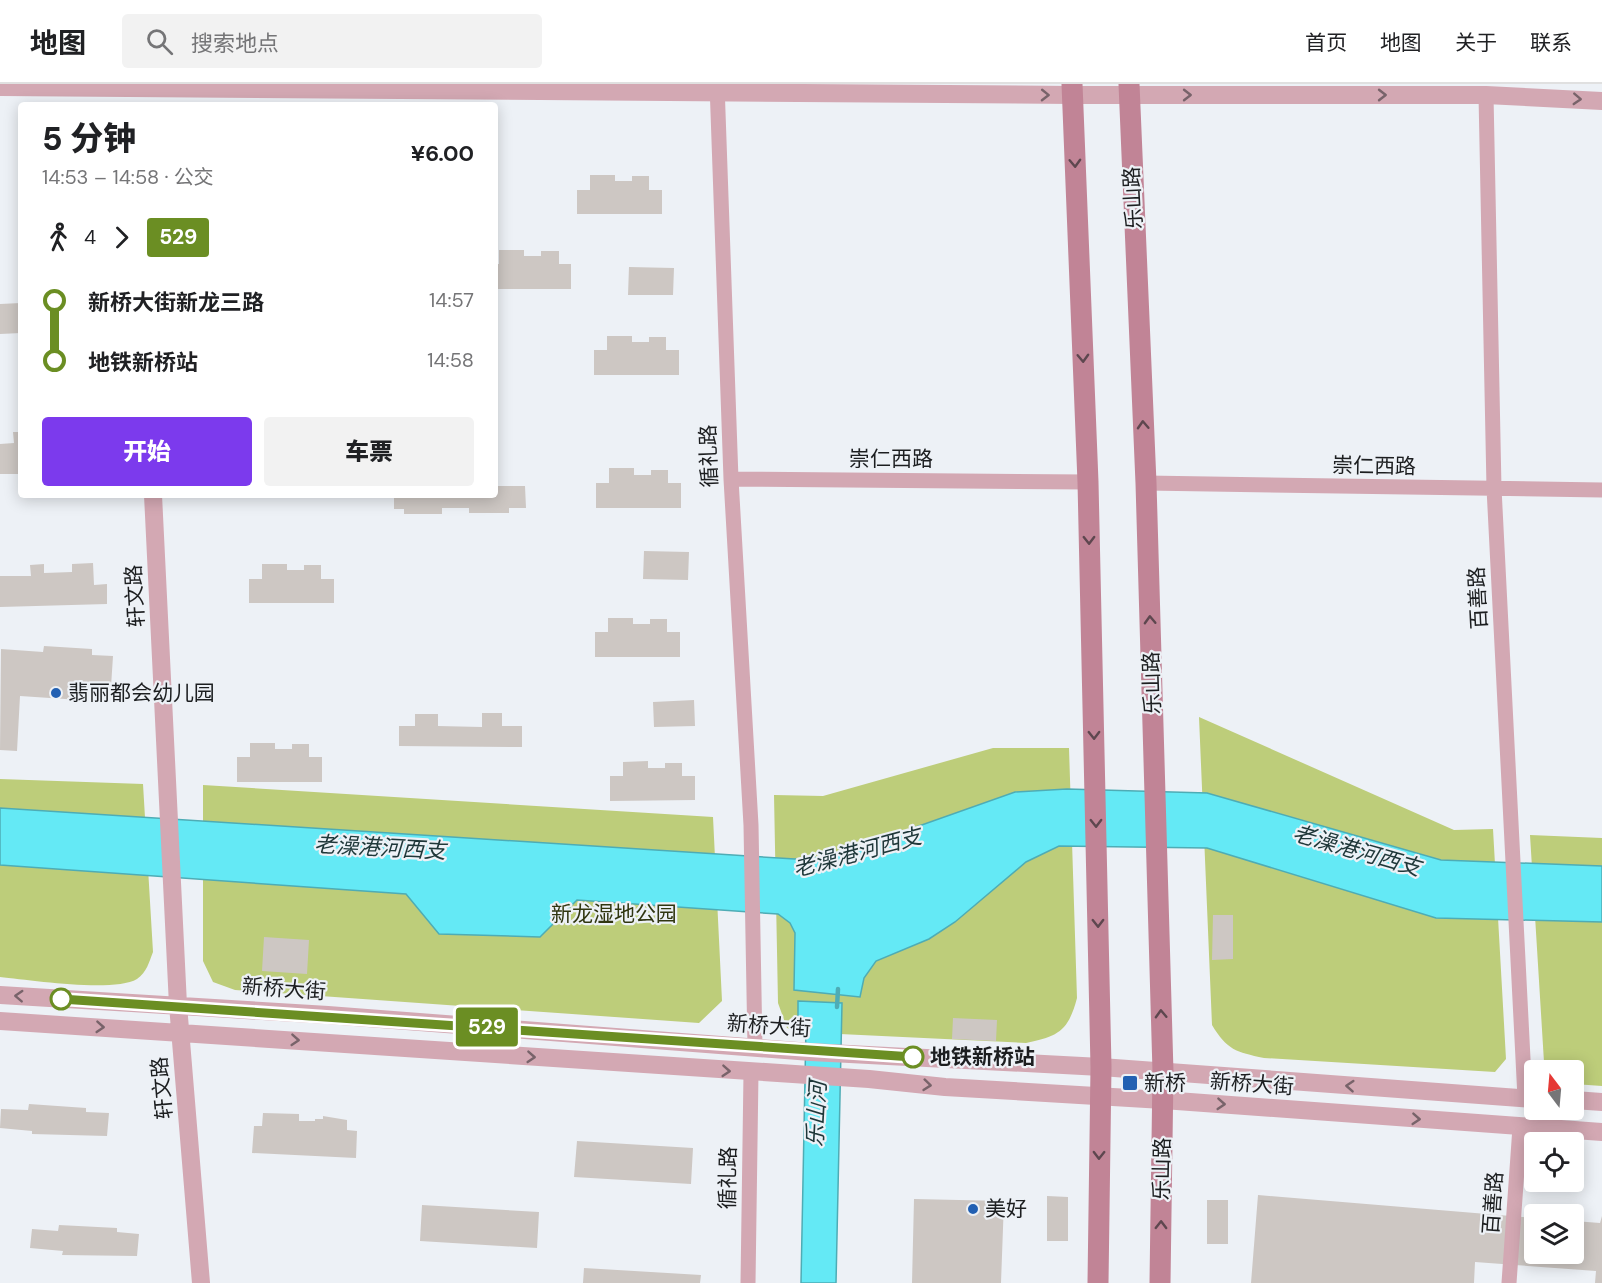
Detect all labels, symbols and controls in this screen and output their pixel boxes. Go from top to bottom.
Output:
search box [122,14,542,68]
text: 地图 [30,25,86,62]
icon: search [143,25,176,58]
text: 搜索地点 [191,29,279,58]
text: 首页 [1305,29,1347,57]
text: 地图 [1380,29,1422,57]
text: 关于 [1455,29,1497,57]
text: 联系 [1530,29,1572,57]
one-way arrow [1041,89,1050,101]
one-way arrow [1183,89,1192,101]
one-way arrow [1378,89,1387,101]
one-way arrow [1573,93,1582,106]
text: 5 分钟 [42,117,136,160]
text: ¥6.00 [411,139,474,168]
one-way arrow [1068,159,1081,168]
text: 14:53 – 14:58 · 公交 [42,164,214,190]
street label: 乐山路 [1117,166,1149,230]
icon: walk [42,221,75,254]
icon: forward [105,221,138,254]
text: 529 [159,223,197,251]
text: 4 [84,224,96,250]
text: 14:57 [429,287,474,313]
text: 新桥大街新龙三路 [88,288,264,317]
text: 14:58 [427,347,474,373]
text: 地铁新桥站 [88,348,198,377]
one-way arrow [1076,354,1089,363]
button: 开始 [42,417,252,486]
button: 车票 [264,417,474,486]
one-way arrow [1137,420,1150,429]
street label: 循礼路 [694,424,724,488]
street label: 崇仁西路 [849,445,933,473]
street label: 崇仁西路 [1332,451,1416,481]
one-way arrow [1083,536,1095,545]
street label: 轩文路 [119,564,151,628]
street label: 百善路 [1462,566,1494,630]
one-way arrow [1144,615,1157,624]
street label: 乐山路 [1137,651,1167,715]
place label: 翡丽都会幼儿园 [68,679,215,707]
marker: 翡丽都会幼儿园 [49,686,63,700]
one-way arrow [1087,731,1100,740]
one-way arrow [1089,818,1102,827]
water label: 老澡港河西支 [1289,818,1427,883]
water label: 老澡港河西支 [790,821,928,884]
water label: 老澡港河西支 [313,830,450,866]
park label: 新龙湿地公园 [551,900,677,928]
one-way arrow [1092,919,1104,928]
street label: 新桥大街 [241,972,327,1006]
unlabelled marker [50,988,72,1010]
one-way arrow [15,990,24,1003]
line badge: 529 [452,1008,522,1046]
street label: 新桥大街 [726,1009,812,1043]
one-way arrow [1155,1009,1168,1018]
text: 529 [468,1013,506,1041]
one-way arrow [96,1020,105,1033]
one-way arrow [290,1033,299,1046]
place label: 地铁新桥站 [930,1043,1035,1071]
marker: 地铁新桥站 [902,1046,924,1068]
one-way arrow [527,1050,536,1063]
street label: 轩文路 [145,1055,179,1121]
north arrow [1524,1060,1584,1120]
map controls [1524,1060,1584,1264]
one-way arrow [721,1064,730,1077]
street label: 新桥大街 [1209,1067,1295,1101]
place label: 新桥 [1144,1069,1186,1097]
marker: 新桥 [1121,1074,1139,1092]
water label: 乐山河 [800,1076,833,1148]
one-way arrow [923,1078,932,1091]
one-way arrow [1346,1079,1355,1092]
one-way arrow [1217,1097,1226,1110]
one-way arrow [1411,1112,1420,1125]
button: locate [1524,1132,1584,1192]
street label: 乐山路 [1147,1137,1177,1201]
street label: 循礼路 [713,1146,743,1210]
one-way arrow [1093,1150,1106,1159]
street label: 百善路 [1477,1171,1509,1235]
place label: 美好 [985,1195,1027,1223]
marker: 美好 [966,1202,980,1216]
button: layers [1524,1204,1584,1264]
one-way arrow [1154,1220,1167,1229]

